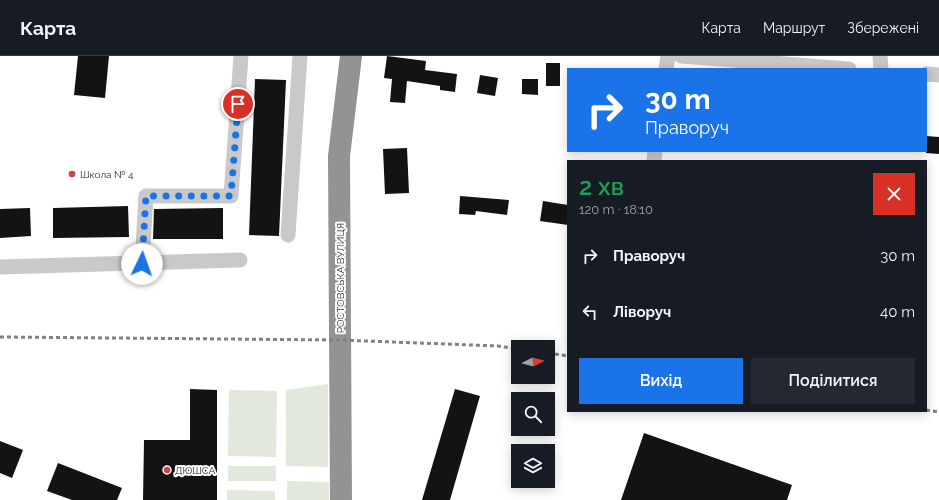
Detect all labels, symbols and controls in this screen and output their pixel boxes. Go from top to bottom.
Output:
text: Карта [20,17,76,39]
text: Карта [702,20,741,36]
text: Маршрут [763,20,825,36]
text: Збережені [847,20,919,36]
text: 30 m [645,83,711,116]
icon: right [579,84,631,136]
pin [221,87,255,121]
icon: arrive [227,93,249,115]
text: Праворуч [645,117,729,138]
marker: Школа № 4 [67,169,77,179]
place label: Школа № 4 [80,169,134,180]
text: 2 хв [579,172,624,201]
button: close [873,173,915,215]
text: 120 m · 18:10 [579,202,653,217]
street label: РОСТОВСЬКА ВУЛИЦЯ [335,223,346,333]
position arrow [121,243,163,285]
icon: right [579,245,601,267]
text: Праворуч [613,247,685,265]
text: 30 m [880,247,915,265]
icon: left [579,301,601,323]
text: Ліворуч [613,303,671,321]
text: 40 m [880,303,915,321]
north arrow [511,340,555,384]
map controls [511,340,555,488]
button: Вихід [579,358,743,404]
button: Поділитися [751,358,915,404]
button: search [511,392,555,436]
button: layers [511,444,555,488]
marker: ДЮШСА [162,465,172,475]
place label: ДЮШСА [175,465,216,476]

